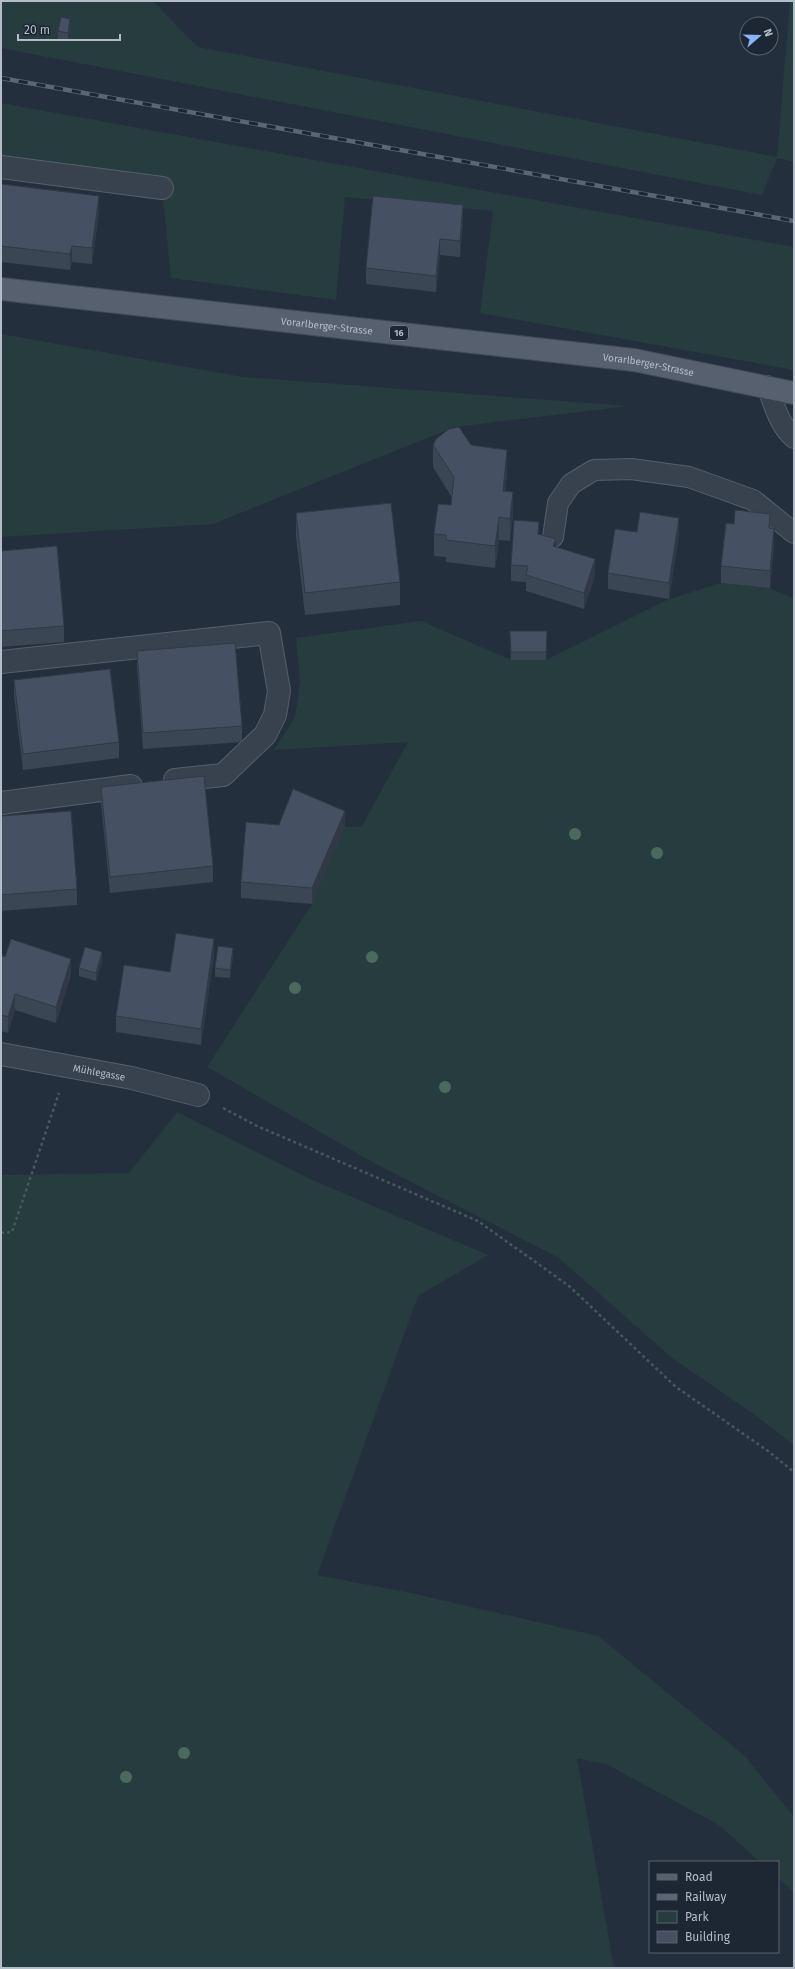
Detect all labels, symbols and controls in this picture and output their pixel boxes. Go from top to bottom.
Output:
scale bar [18,16,120,42]
north arrow [739,16,779,56]
text: 20 m [24,23,50,37]
text: N [761,27,775,38]
street label: Vorarlberger-Strasse [280,315,373,338]
road number: 16 [390,326,408,340]
street label: Vorarlberger-Strasse [602,352,695,379]
street label: Mühlegasse [72,1062,126,1084]
legend [649,1861,779,1953]
text: Road [685,1870,713,1884]
text: Railway [685,1890,726,1904]
text: Park [685,1910,709,1924]
text: Building [685,1930,731,1944]

